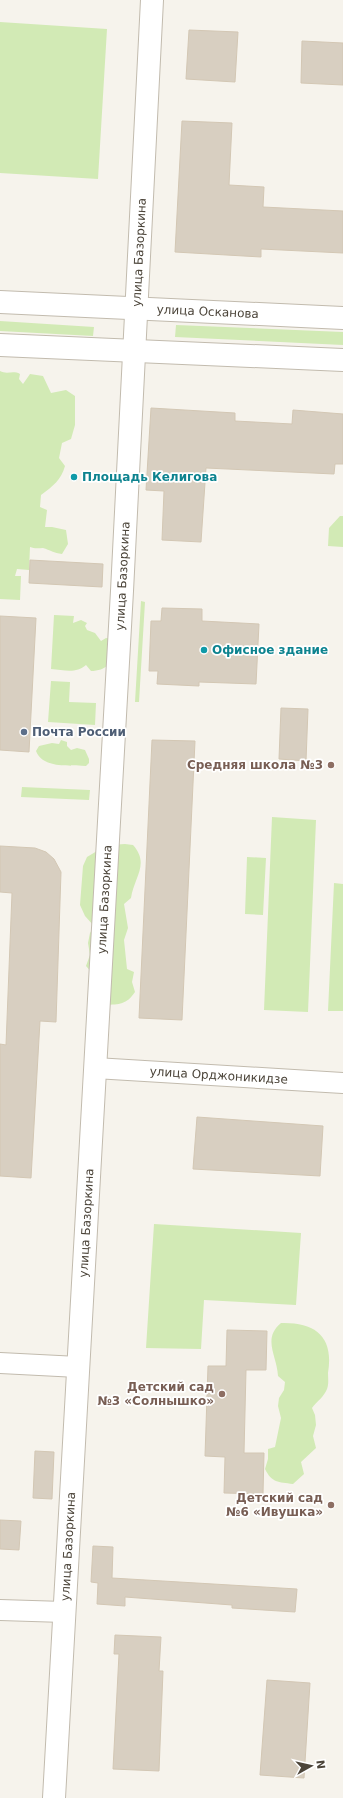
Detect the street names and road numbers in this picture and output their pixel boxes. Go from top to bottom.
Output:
street label: улица Базоркина [129,197,149,307]
street label: улица Осканова [156,302,259,321]
street label: улица Базоркина [113,521,133,631]
street label: улица Базоркина [95,845,115,954]
street label: улица Орджоникидзе [149,1064,288,1087]
street label: улица Базоркина [76,1168,96,1278]
street label: улица Базоркина [58,1491,78,1601]

